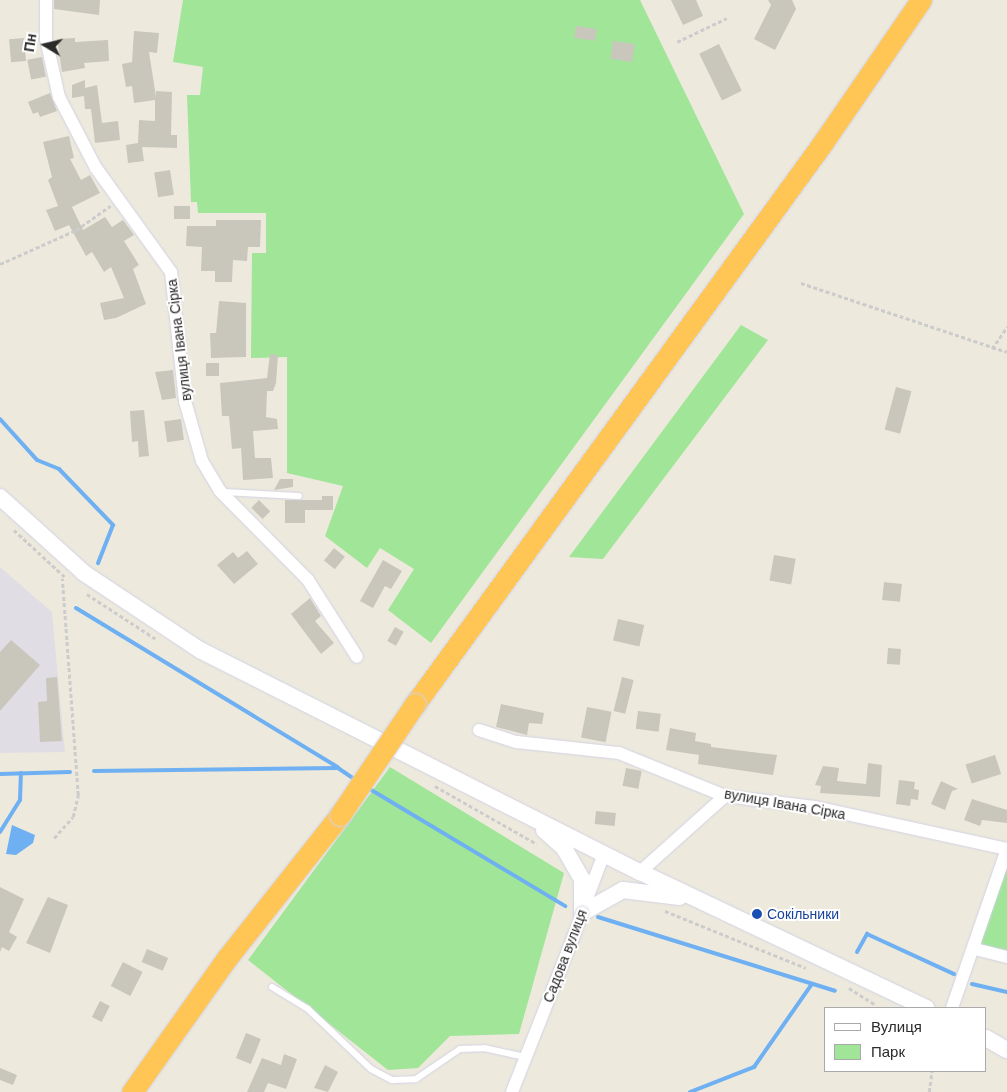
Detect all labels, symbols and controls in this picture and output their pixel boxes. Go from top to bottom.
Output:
north arrow [20,20,70,70]
text: Пн [21,32,40,53]
street label: вулиця Івана Сірка [163,278,195,402]
street label: вулиця Івана Сірка [723,785,847,823]
place label: Сокільники [767,906,839,922]
street label: Садова вулиця [540,907,590,1005]
marker: Сокільники [751,908,763,920]
legend [824,1007,987,1072]
text: Вулиця [871,1018,922,1035]
text: Парк [871,1043,905,1060]

